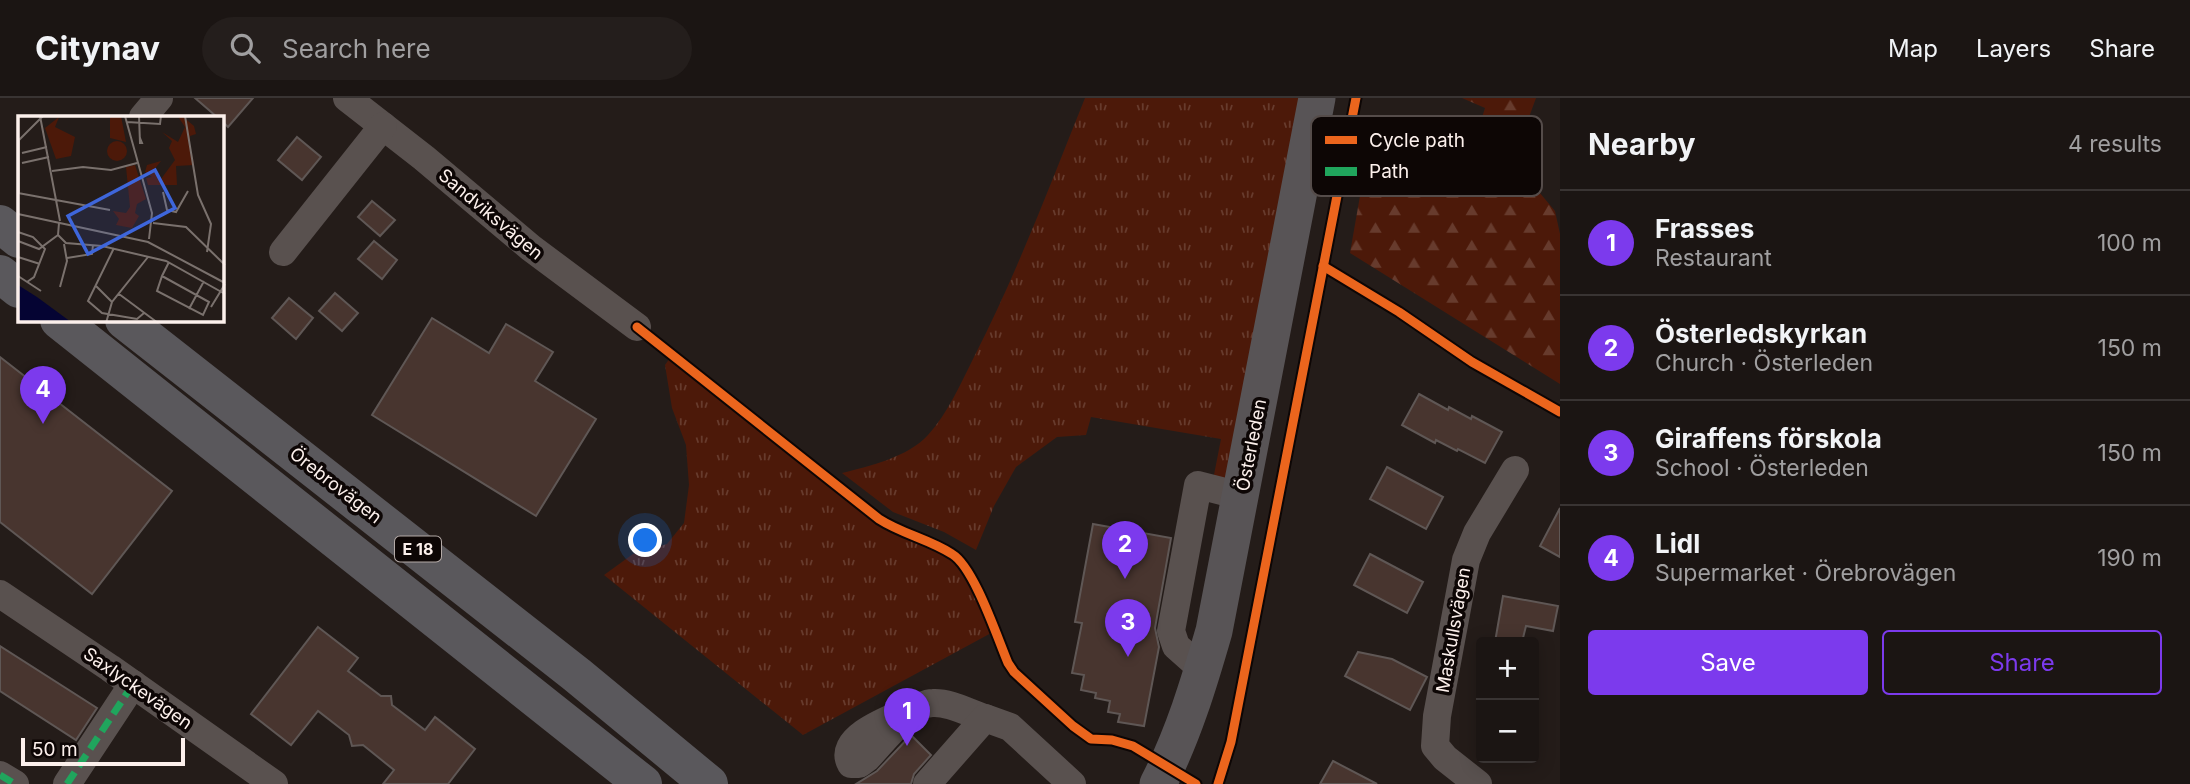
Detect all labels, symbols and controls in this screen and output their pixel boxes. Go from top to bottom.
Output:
search box [202,17,692,80]
text: Citynav [35,28,160,68]
icon: search [226,29,264,67]
text: Search here [282,33,431,64]
text: Map [1888,34,1938,63]
text: Layers [1976,34,2051,63]
text: Share [2089,34,2155,63]
inset map [18,116,224,322]
legend [1311,116,1542,196]
text: Nearby [1588,126,1696,162]
text: Cycle path [1369,129,1465,152]
text: 4 results [2068,130,2162,158]
text: Path [1369,160,1409,183]
street label: Sandviksvägen [435,164,547,264]
text: Frasses [1655,213,1754,244]
text: 1 [1606,229,1616,257]
text: 100 m [2097,229,2162,257]
text: Restaurant [1655,244,1772,272]
text: Österledskyrkan [1655,318,1867,349]
text: 2 [1604,334,1618,362]
text: 150 m [2098,334,2162,362]
text: Church · Österleden [1655,349,1873,377]
pin: 4 [20,366,66,424]
street label: Österleden [1231,397,1270,493]
text: Giraffens förskola [1655,423,1882,454]
text: 3 [1604,439,1618,467]
text: 150 m [2098,439,2162,467]
street label: Örebrovägen [286,442,387,527]
text: School · Österleden [1655,454,1869,482]
pin: 2 [1102,521,1148,579]
your location [628,523,662,557]
text: Lidl [1655,528,1700,559]
road number: E 18 [395,536,441,562]
text: 4 [1603,544,1619,572]
text: 190 m [2097,544,2162,572]
text: Supermarket · Örebrovägen [1655,559,1956,587]
street label: Maskullsvägen [1432,566,1474,694]
pin: 3 [1105,599,1151,657]
button: Save [1588,630,1868,695]
button: Share [1882,630,2162,695]
map controls [1476,637,1539,763]
button: + [1476,637,1539,700]
street label: Saxlyckevägen [80,643,196,733]
pin: 1 [884,688,930,746]
button: − [1476,700,1539,763]
scale bar [21,735,186,767]
text: 50 m [32,738,78,761]

